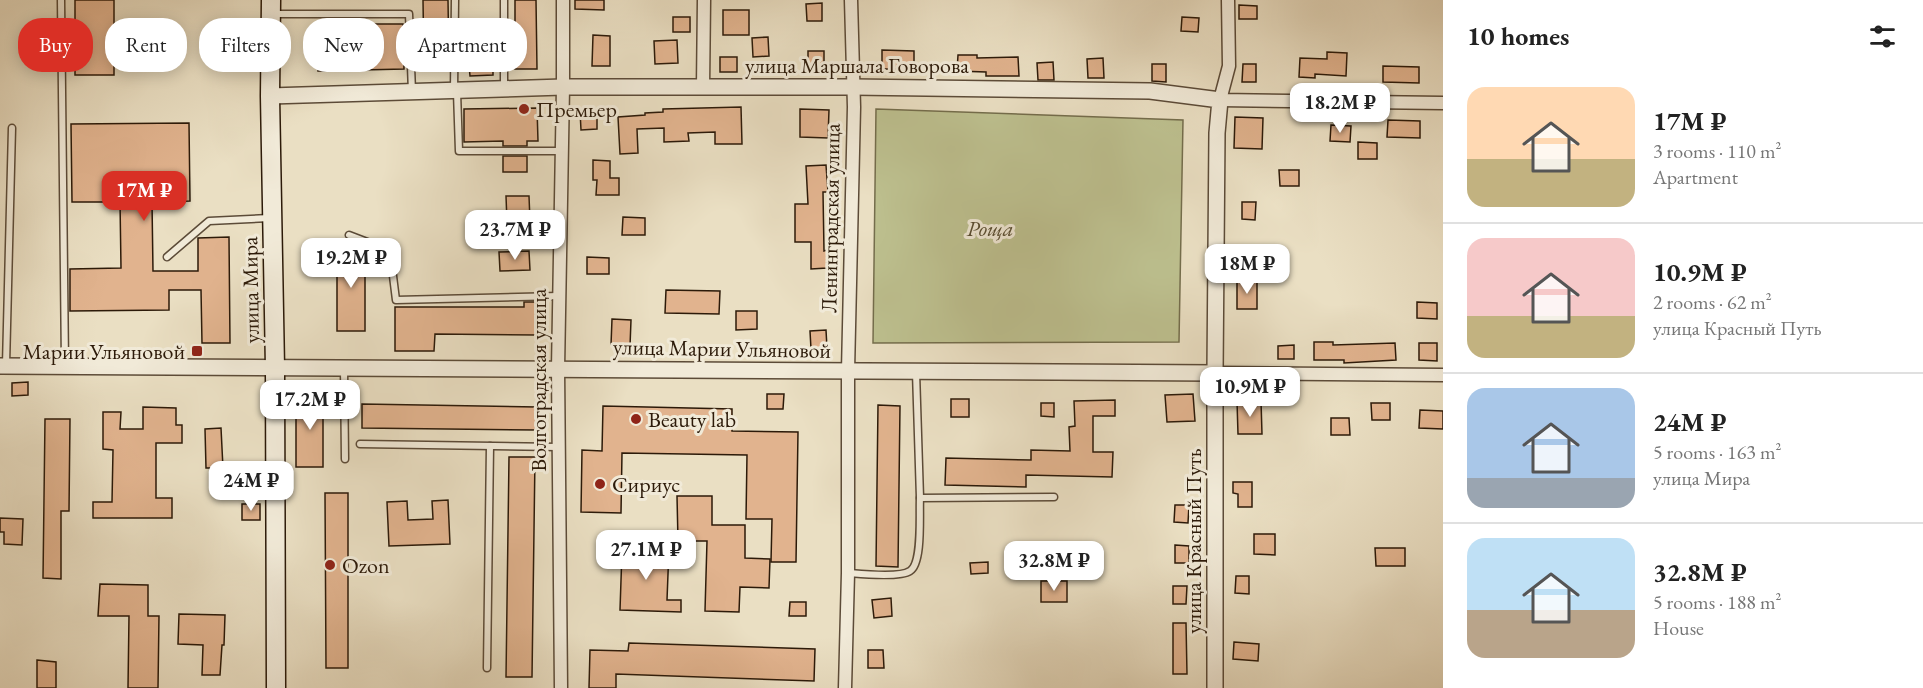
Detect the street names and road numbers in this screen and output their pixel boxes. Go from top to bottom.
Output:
street label: улица Маршала Говорова [745,51,969,80]
street label: Ленинградская улица [814,123,847,313]
street label: улица Мира [235,236,266,344]
street label: Волгоградская улица [524,288,553,472]
street label: улица Марии Ульяновой [613,332,832,365]
street label: улица Красный Путь [1179,448,1208,634]

